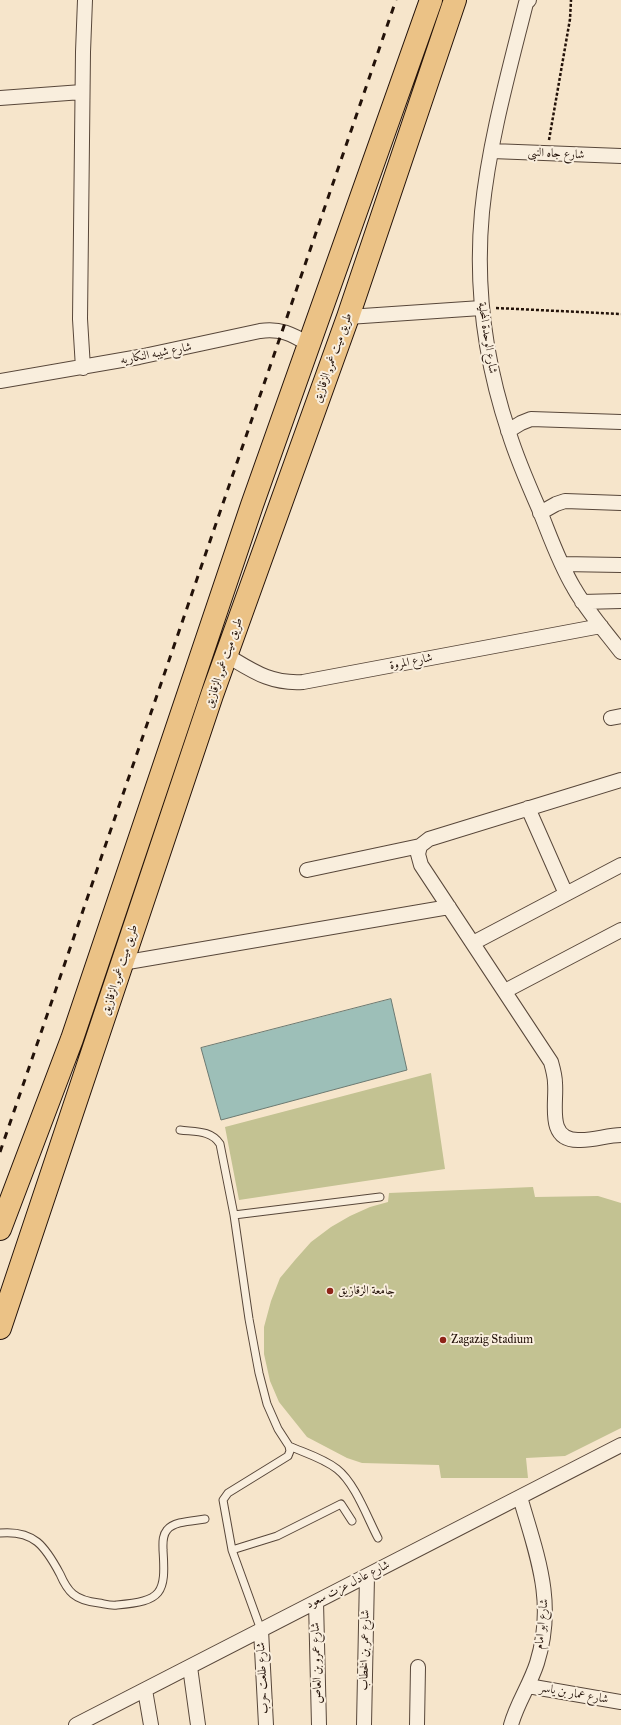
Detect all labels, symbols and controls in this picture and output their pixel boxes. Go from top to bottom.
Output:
street label: شارع جاه النبى [527,145,585,163]
street label: شارع الوحدة المحلية [474,301,500,375]
street label: طريق ميت غمر, الزقازيق [310,311,356,405]
street label: شارع شيبه النكاريه [119,340,193,368]
street label: طريق ميت غمر, الزقازيق [202,616,246,710]
street label: شارع المروة [388,651,434,673]
street label: طريق ميت غمر, الزقازيق [99,923,141,1017]
place label: جامعة الزقازيق [338,1284,395,1298]
marker: جامعة الزقازيق [325,1286,335,1296]
place label: Zagazig Stadium [451,1333,533,1347]
marker: Zagazig Stadium [438,1335,448,1345]
street label: شارع عادل عزت سعود [304,1558,392,1612]
street label: شارع ابو امام [532,1598,552,1650]
street label: شارع عمر بن الخطاب [357,1609,373,1691]
street label: شارع عمرو بن العاص [308,1622,326,1704]
street label: شارع طلعت حرب [254,1642,272,1714]
street label: شارع عمار بن ياسر [539,1681,609,1707]

